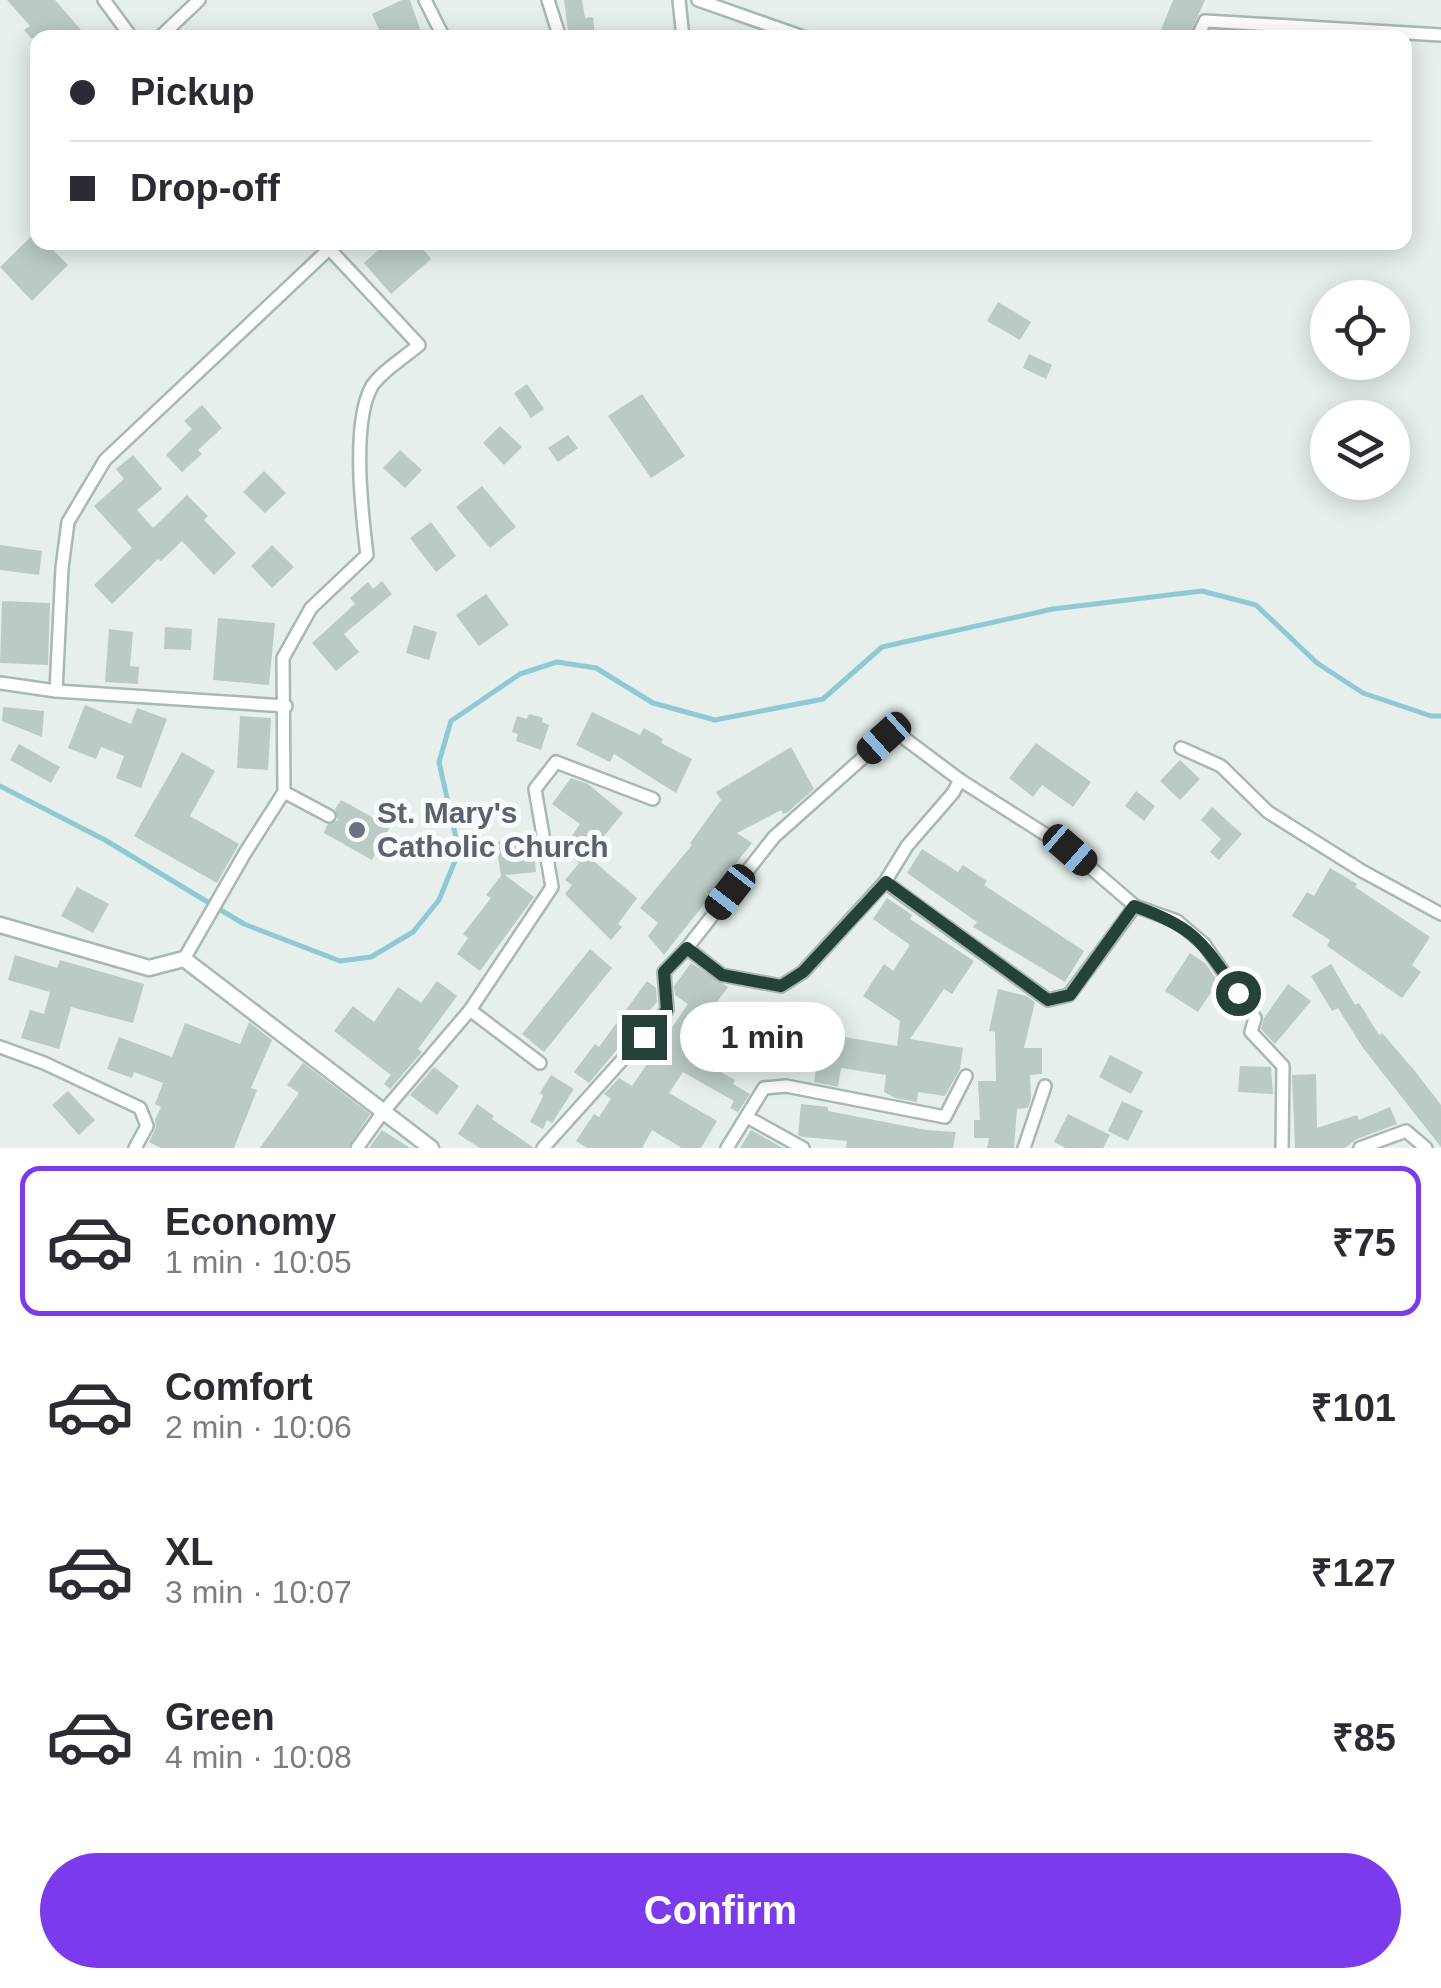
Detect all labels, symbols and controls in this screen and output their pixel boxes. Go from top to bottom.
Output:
text: Pickup [130,71,255,113]
text: Drop-off [130,167,280,209]
map controls [1310,280,1410,500]
button: locate [1310,280,1410,380]
button: layers [1310,400,1410,500]
car [852,707,916,769]
place label: St. Mary's Catholic Church [377,796,609,863]
marker: St. Mary's Catholic Church [346,819,368,841]
car [1038,819,1102,881]
car [700,859,760,925]
route start [1216,971,1261,1016]
callout: 1 min [679,1002,844,1072]
route end [622,1015,667,1060]
text: 1 min [721,1019,804,1055]
icon: car [45,1196,135,1286]
text: Economy [165,1201,336,1243]
text: ₹75 [1332,1222,1396,1264]
text: 1 min · 10:05 [165,1244,352,1280]
icon: car [45,1361,135,1451]
text: Comfort [165,1366,313,1408]
text: ₹101 [1311,1387,1396,1429]
text: 2 min · 10:06 [165,1409,352,1445]
icon: car [45,1526,135,1616]
text: XL [165,1531,214,1573]
text: ₹127 [1311,1552,1396,1594]
text: 3 min · 10:07 [165,1574,352,1610]
icon: car [45,1691,135,1781]
text: Green [165,1696,275,1738]
text: ₹85 [1332,1717,1396,1759]
text: 4 min · 10:08 [165,1739,352,1775]
button: Confirm [40,1853,1401,1968]

